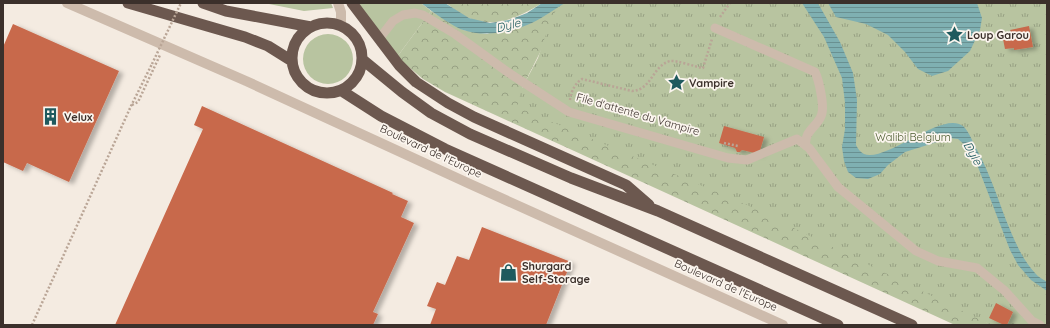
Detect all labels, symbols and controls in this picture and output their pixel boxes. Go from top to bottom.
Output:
water label: Dyle [494,14,523,35]
place icon: Loup Garou [944,25,964,45]
place label: Loup Garou [967,28,1029,42]
place icon: Vampire [666,73,686,93]
place label: Vampire [689,76,734,90]
street label: File d'attente du Vampire [575,90,701,138]
building icon: Velux [41,107,61,127]
place label: Velux [64,110,93,124]
street label: Boulevard de l'Europe [378,121,484,181]
park label: Walibi Belgium [875,130,951,144]
water label: Dyle [960,138,986,169]
street label: Boulevard de l'Europe [672,256,780,314]
place label: Shurgard Self-Storage [522,259,590,286]
shop icon: Shurgard Self-Storage [499,262,519,282]

